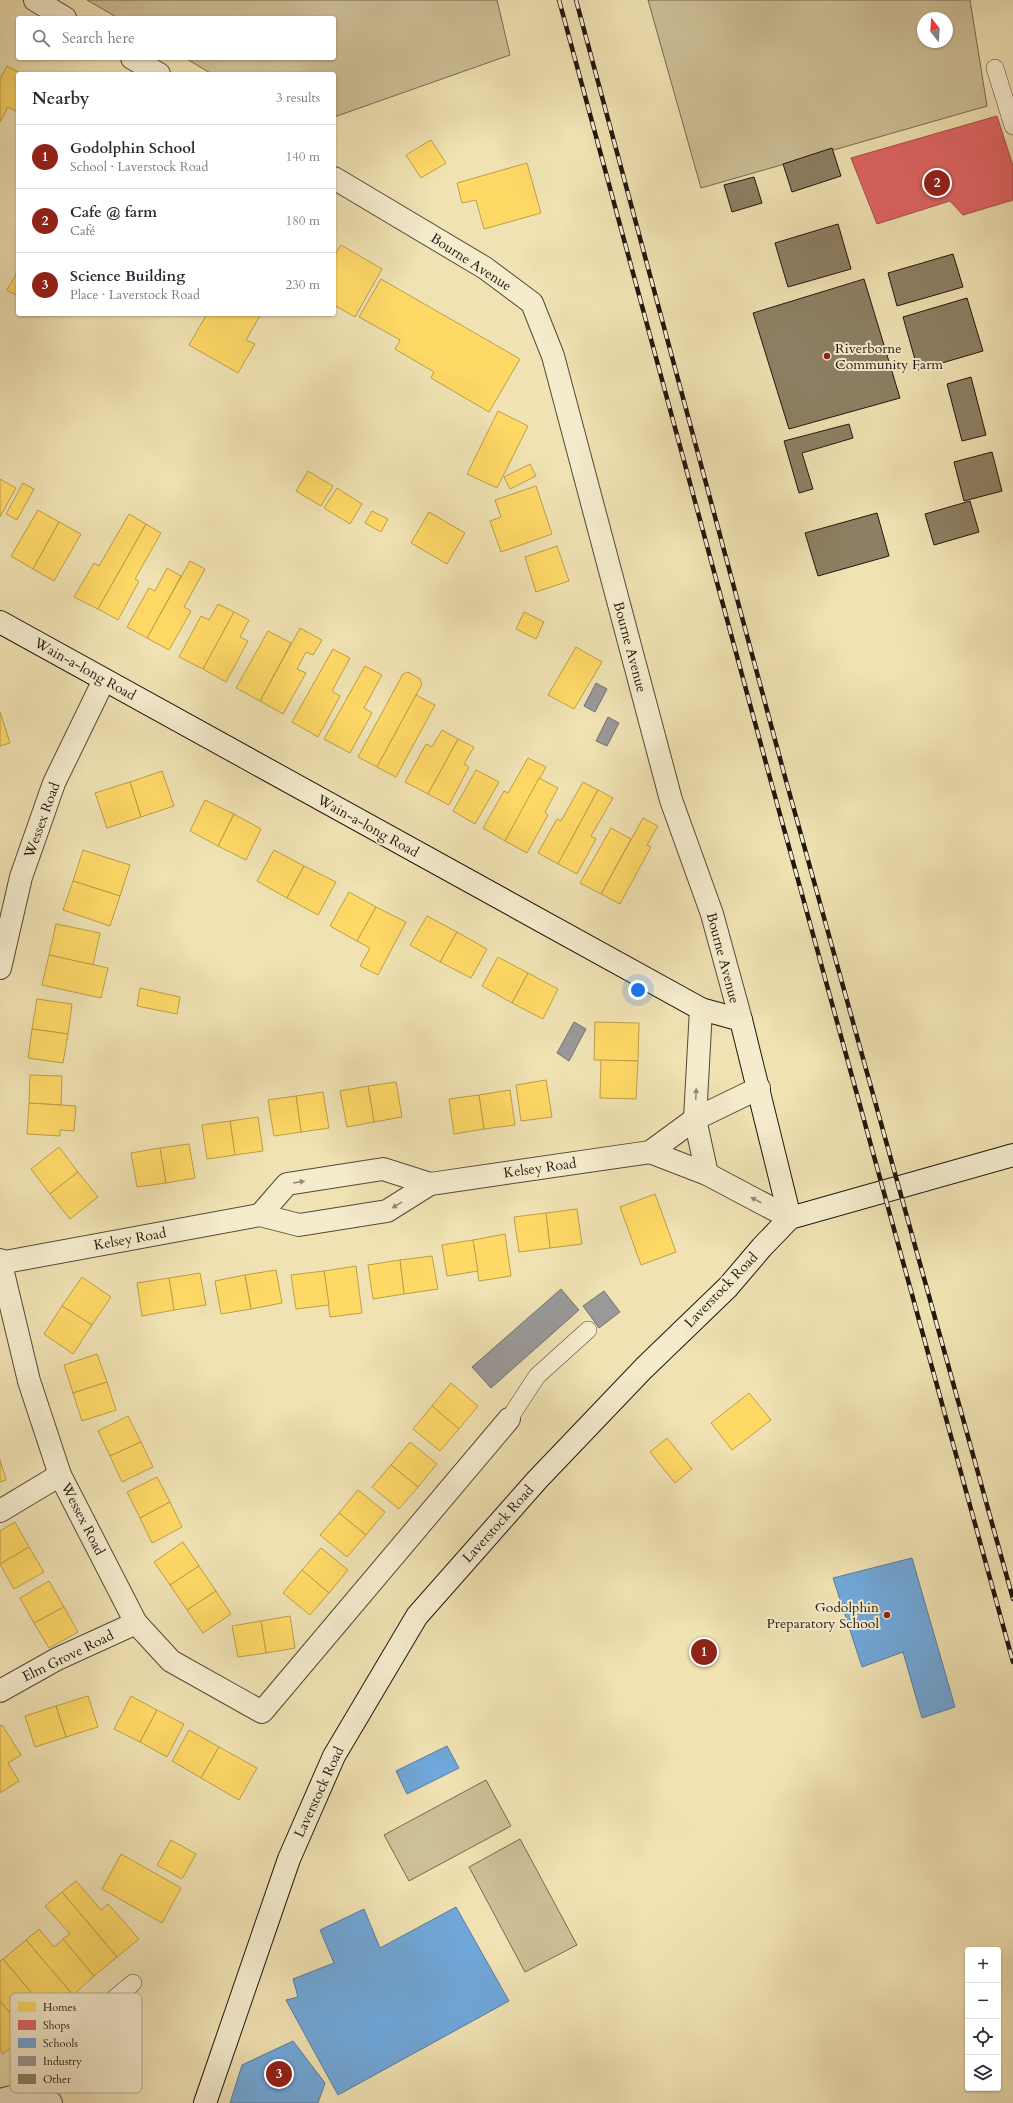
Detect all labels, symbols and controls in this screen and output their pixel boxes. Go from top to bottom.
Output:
north arrow [917,12,953,48]
search box [16,16,336,60]
icon: search [30,27,52,49]
text: Search here [62,28,135,48]
text: Nearby [32,87,89,110]
text: 3 results [276,89,320,107]
text: Godolphin School [70,138,195,158]
text: 1 [42,148,48,166]
text: 140 m [286,148,320,166]
text: School · Laverstock Road [70,158,208,176]
pin: 2 [924,168,950,198]
text: Cafe @ farm [70,202,157,222]
text: 2 [42,212,48,230]
text: 180 m [286,212,320,230]
text: Café [70,222,95,240]
street label: Bourne Avenue [427,229,515,295]
text: Science Building [70,266,185,286]
text: 3 [42,276,48,294]
text: 230 m [286,276,320,294]
text: Place · Laverstock Road [70,286,200,304]
place label: Riverborne Community Farm [835,339,943,374]
marker: Riverborne Community Farm [822,351,832,361]
street label: Bourne Avenue [609,599,651,695]
street label: Wain-a-long Road [30,633,140,705]
street label: Wessex Road [19,779,65,861]
street label: Wain-a-long Road [313,790,423,862]
street label: Bourne Avenue [702,910,744,1006]
your location [628,980,648,1000]
one-way arrow [693,1088,700,1100]
street label: Kelsey Road [502,1153,578,1183]
one-way arrow [293,1179,305,1185]
one-way arrow [750,1197,761,1203]
one-way arrow [392,1201,402,1209]
street label: Kelsey Road [92,1223,168,1255]
street label: Laverstock Road [680,1248,762,1332]
street label: Wessex Road [56,1479,110,1559]
street label: Laverstock Road [458,1481,538,1567]
place label: Godolphin Preparatory School [767,1598,879,1633]
marker: Godolphin Preparatory School [882,1610,892,1620]
street label: Elm Grove Road [19,1625,117,1686]
pin: 1 [691,1637,717,1667]
street label: Laverstock Road [290,1743,349,1840]
map controls [965,1947,1001,2091]
button: + [965,1947,1001,1983]
button: − [965,1983,1001,2019]
legend [10,1993,142,2093]
text: Homes [43,2000,76,2015]
text: Shops [43,2018,70,2033]
button: locate [965,2019,1001,2055]
text: Schools [43,2036,78,2051]
text: Industry [43,2054,82,2069]
button: layers [965,2055,1001,2091]
pin: 3 [266,2059,292,2089]
text: Other [43,2072,72,2087]

